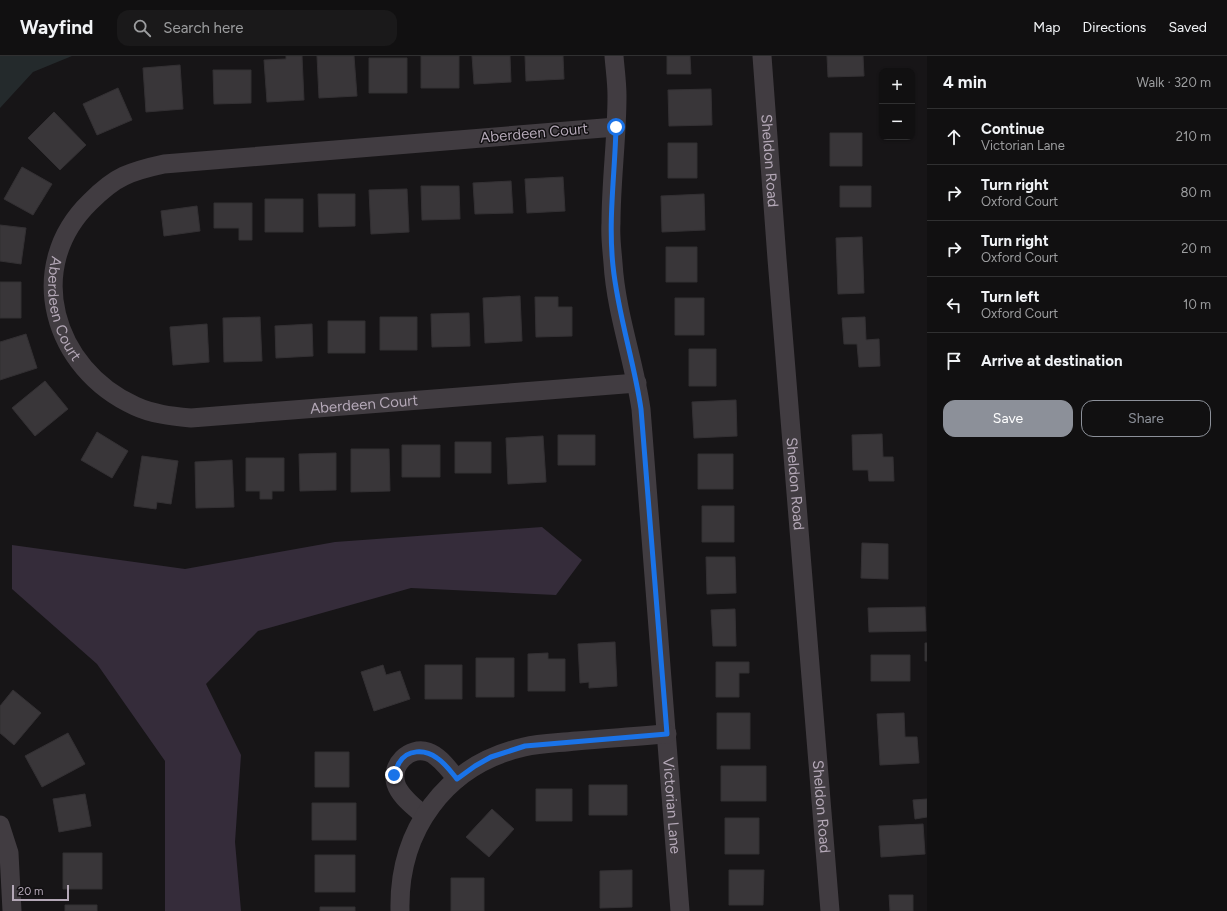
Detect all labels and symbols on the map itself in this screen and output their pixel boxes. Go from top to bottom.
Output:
street label: Sheldon Road [757,114,782,208]
route start [607,118,625,136]
street label: Aberdeen Court [479,119,589,147]
street label: Aberdeen Court [44,255,85,365]
street label: Aberdeen Court [309,391,419,418]
street label: Sheldon Road [783,437,808,531]
street label: Victorian Lane [659,757,685,855]
street label: Sheldon Road [809,759,834,854]
route end [385,766,403,784]
scale bar [12,883,69,902]

